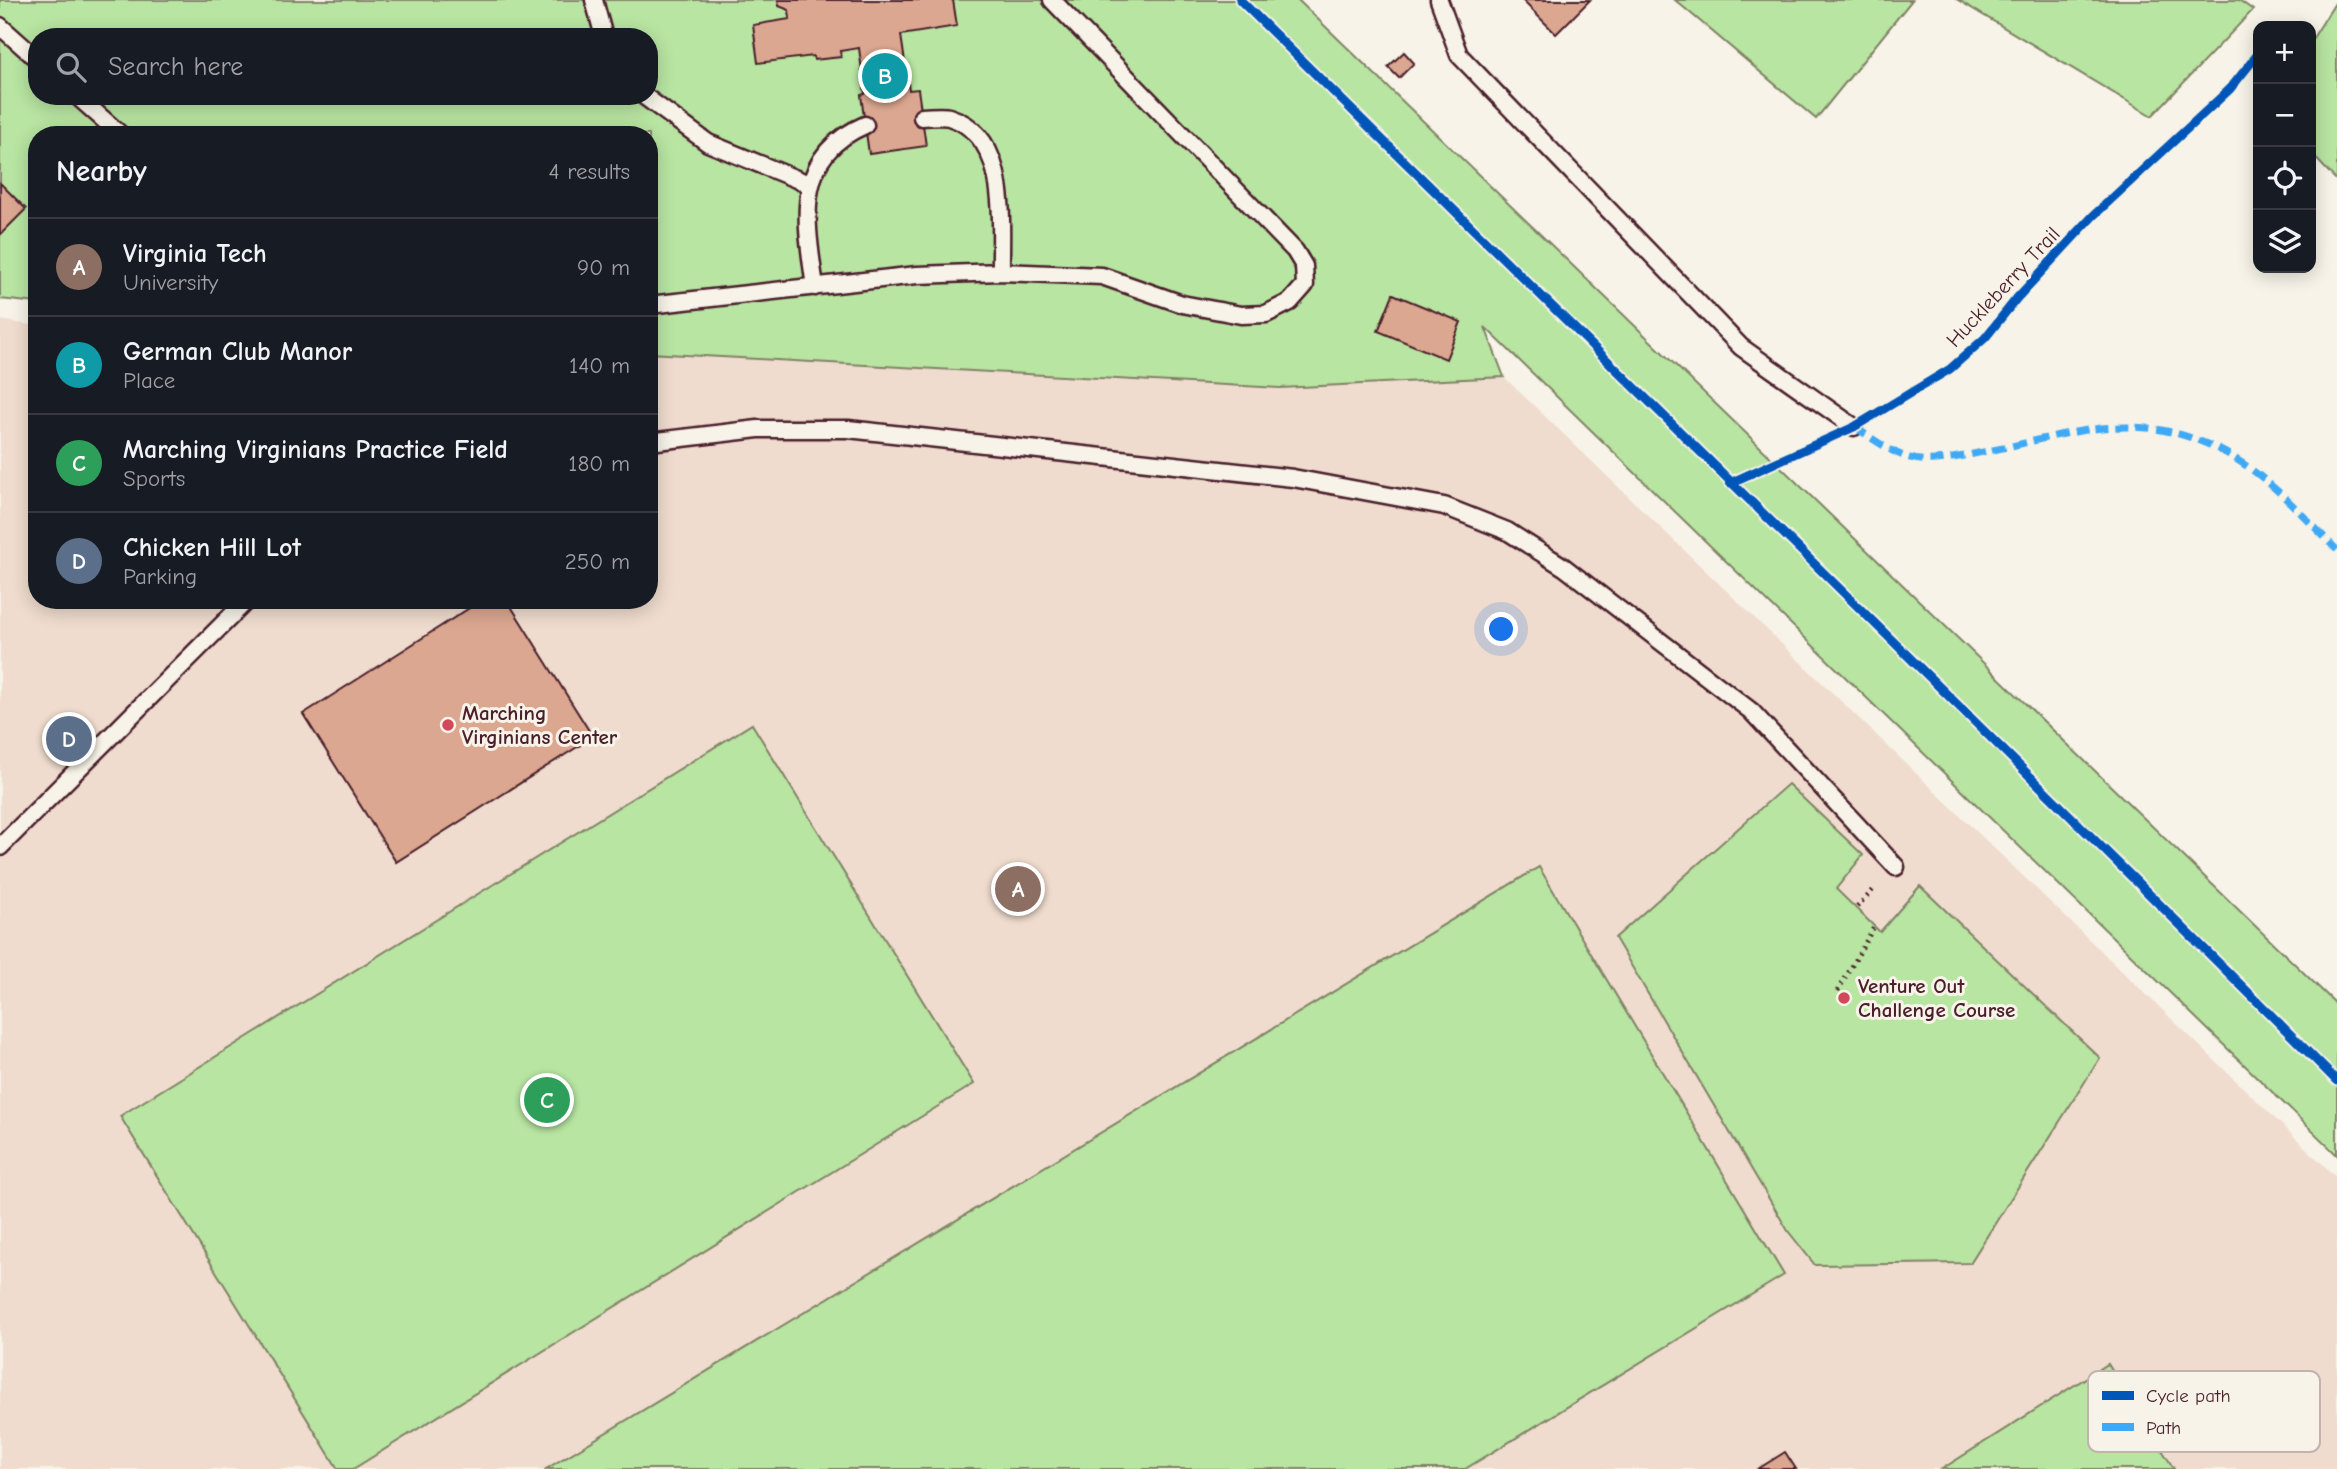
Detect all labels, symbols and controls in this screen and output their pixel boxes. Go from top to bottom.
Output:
map controls [2253,21,2316,273]
button: + [2253,21,2316,84]
search box [28,28,658,105]
icon: search [52,48,90,86]
pin: B [862,50,908,102]
text: Search here [108,52,243,82]
button: − [2253,84,2316,147]
button: locate [2253,147,2316,210]
text: Nearby [56,154,147,189]
text: 4 results [548,158,630,185]
button: layers [2253,210,2316,273]
street label: Huckleberry Trail [1941,222,2065,352]
text: Virginia Tech [123,239,267,269]
text: A [73,254,85,281]
text: 90 m [577,254,630,281]
text: University [123,269,218,296]
text: German Club Manor [123,337,352,367]
text: B [72,352,86,379]
text: 140 m [569,352,630,379]
text: Place [123,367,175,394]
text: Marching Virginians Practice Field [123,435,508,465]
text: C [72,450,86,477]
text: 180 m [568,450,630,477]
text: Sports [123,465,185,492]
text: Chicken Hill Lot [123,533,301,563]
text: D [72,548,86,575]
text: 250 m [565,548,630,575]
text: Parking [123,563,197,590]
your location [1484,612,1518,646]
place label: Marching Virginians Center [462,701,618,749]
pin: D [46,713,92,765]
marker: Marching Virginians Center [440,717,456,733]
pin: A [995,863,1041,915]
place label: Venture Out Challenge Course [1858,974,2015,1022]
marker: Venture Out Challenge Course [1836,990,1852,1006]
pin: C [524,1074,570,1126]
legend [2088,1371,2320,1452]
text: Cycle path [2146,1385,2231,1407]
text: Path [2146,1417,2181,1439]

